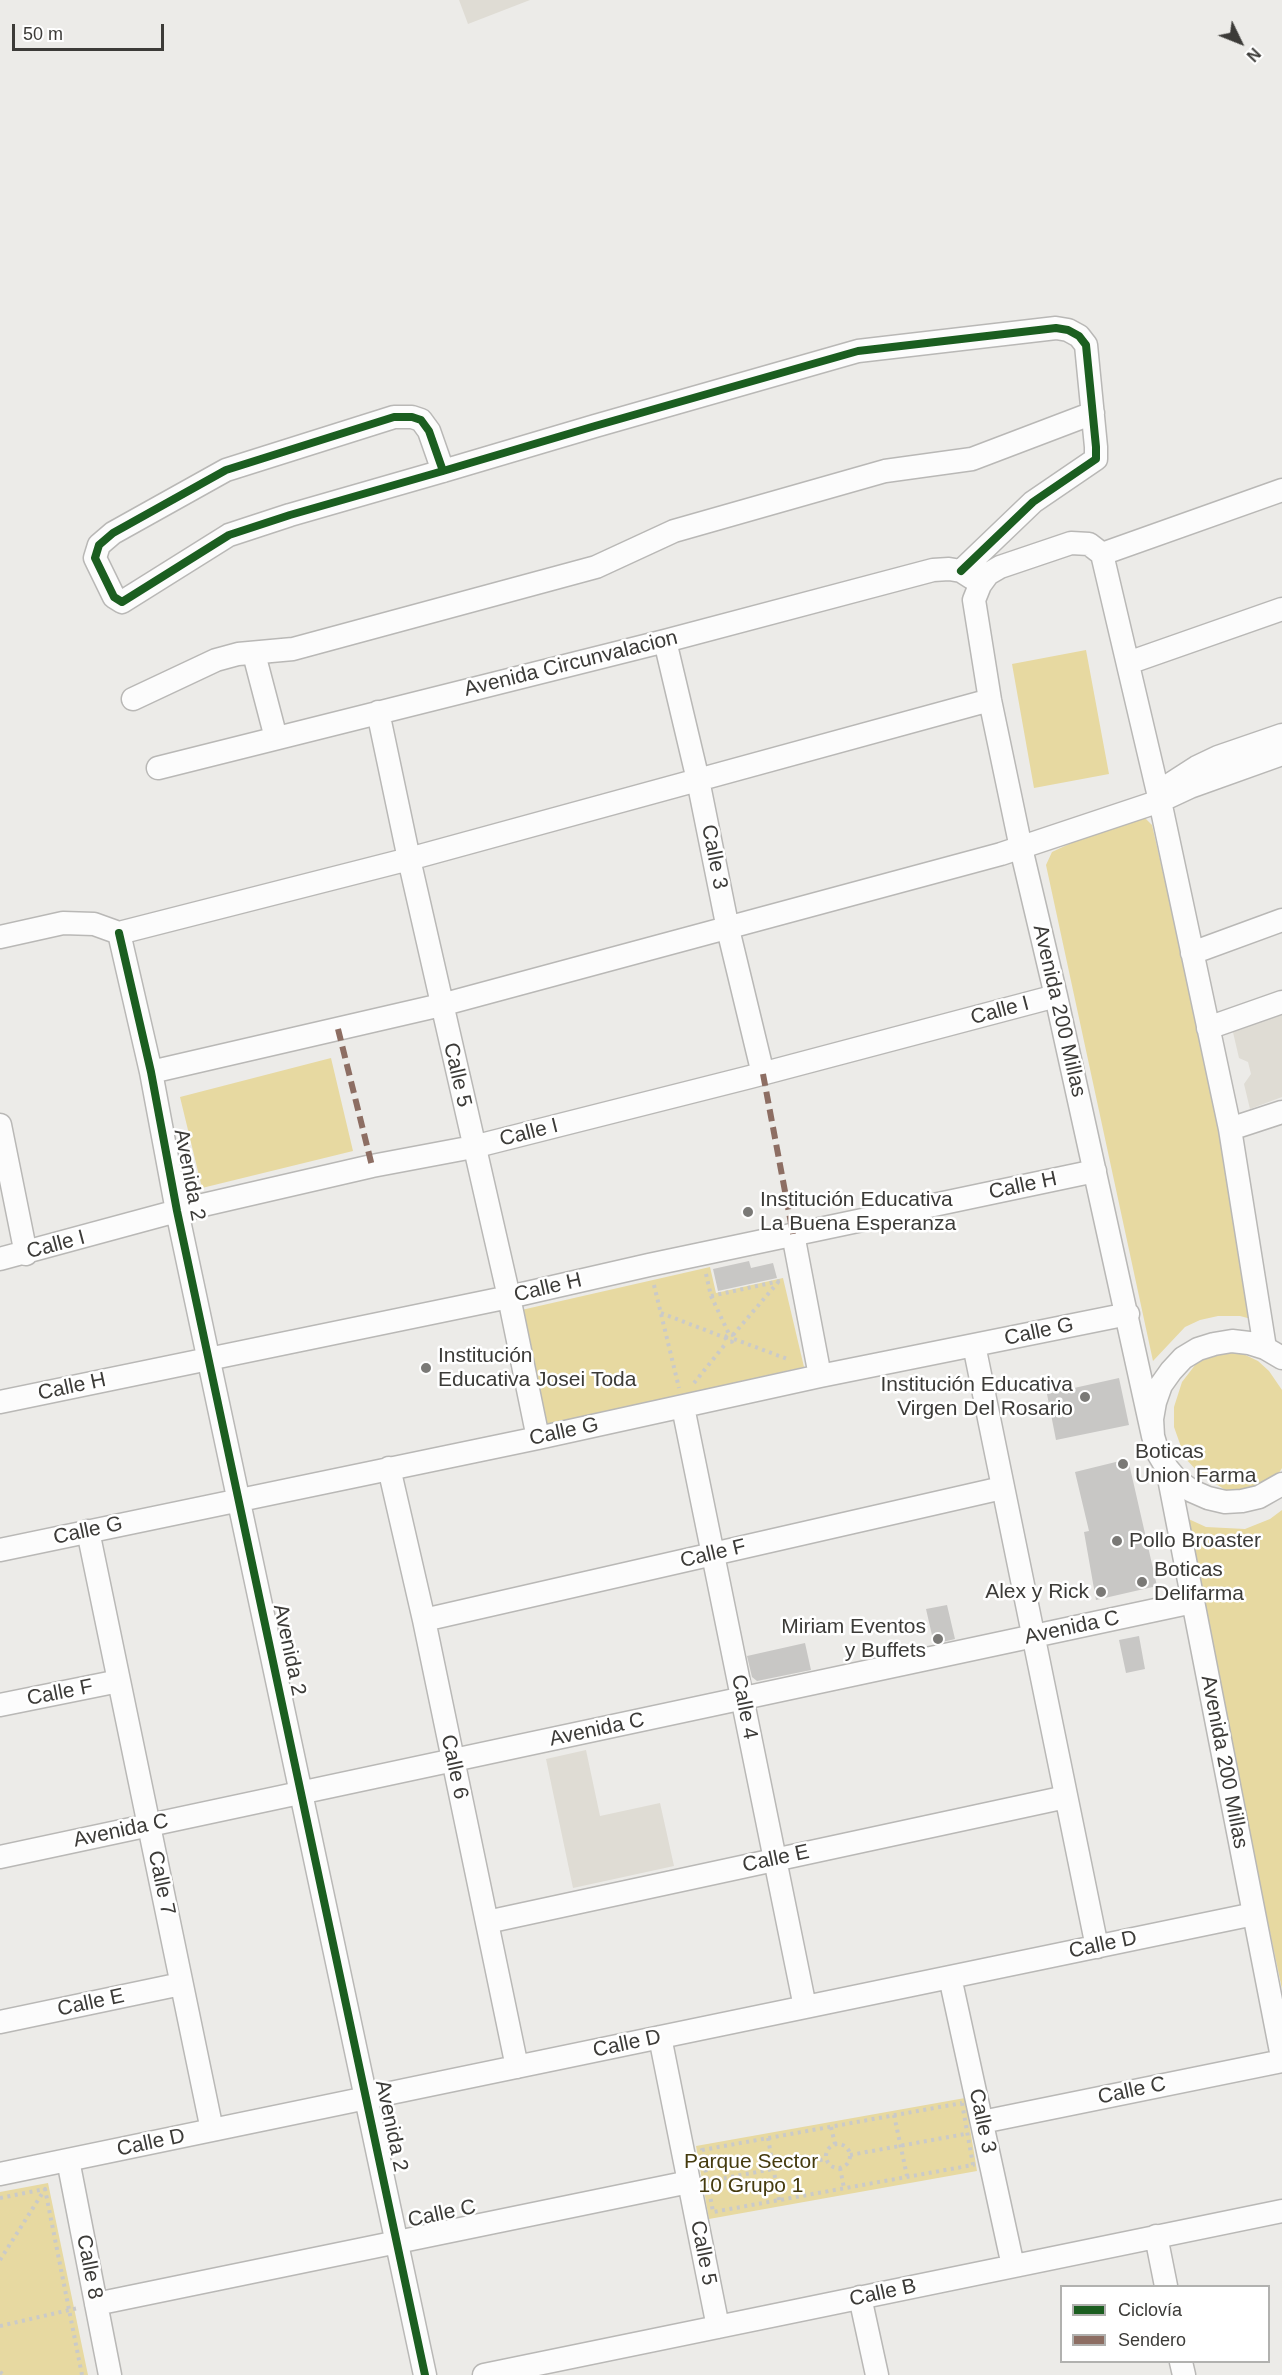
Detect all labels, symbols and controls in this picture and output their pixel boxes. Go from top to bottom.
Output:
scale bar [15,12,166,50]
north arrow [1210,12,1270,72]
text: 50 m [23,24,63,44]
text: N [1243,45,1264,65]
street label: Avenida Circunvalacion [462,625,680,703]
street label: Calle 3 [695,823,733,891]
street label: Avenida 200 Millas [1027,922,1091,1100]
street label: Calle I [968,991,1032,1031]
street label: Calle 5 [437,1040,477,1110]
street label: Calle I [497,1114,561,1152]
street label: Avenida 2 [168,1127,210,1223]
street label: Calle H [987,1167,1059,1205]
place label: Institución Educativa La Buena Esperanza [760,1187,956,1237]
marker: Institución Educativa La Buena Esperanza [741,1205,755,1219]
street label: Calle I [24,1225,88,1265]
street label: Calle H [512,1268,584,1308]
street label: Calle G [1002,1312,1076,1352]
place label: Institución Educativa Josei Toda [438,1343,636,1393]
marker: Institución Educativa Josei Toda [419,1361,433,1375]
street label: Calle H [36,1368,108,1406]
place label: Institución Educativa Virgen Del Rosario [880,1372,1073,1422]
marker: Institución Educativa Virgen Del Rosario [1078,1390,1092,1404]
street label: Calle G [527,1412,601,1452]
place label: Boticas Union Farma [1135,1439,1256,1489]
marker: Boticas Union Farma [1116,1457,1130,1471]
street label: Calle G [51,1511,125,1551]
place label: Pollo Broaster [1129,1528,1261,1554]
street label: Calle F [678,1534,748,1574]
marker: Pollo Broaster [1110,1534,1124,1548]
place label: Boticas Delifarma [1154,1557,1244,1607]
marker: Boticas Delifarma [1135,1575,1149,1589]
place label: Alex y Rick [985,1579,1089,1605]
marker: Alex y Rick [1094,1585,1108,1599]
street label: Avenida 2 [267,1602,311,1698]
street label: Avenida C [1022,1606,1122,1650]
place label: Miriam Eventos y Buffets [781,1614,926,1664]
marker: Miriam Eventos y Buffets [931,1632,945,1646]
street label: Calle 4 [725,1673,763,1741]
street label: Avenida 200 Millas [1195,1673,1253,1851]
street label: Calle F [25,1674,95,1712]
street label: Avenida C [547,1708,647,1752]
street label: Calle 6 [435,1732,473,1802]
street label: Avenida C [71,1809,171,1853]
street label: Calle E [740,1840,812,1878]
street label: Calle 7 [142,1848,180,1918]
street label: Calle D [1067,1926,1139,1964]
street label: Calle E [55,1984,127,2022]
street label: Calle D [591,2025,663,2063]
street label: Calle C [1096,2072,1168,2110]
street label: Avenida 2 [369,2078,413,2174]
street label: Calle 3 [963,2086,1001,2156]
street label: Calle D [115,2124,187,2162]
park label: Parque Sector 10 Grupo 1 [684,2149,818,2199]
street label: Calle C [406,2195,478,2233]
street label: Calle 5 [684,2219,722,2287]
street label: Calle 8 [70,2233,108,2301]
street label: Calle B [847,2274,919,2312]
legend [1060,2285,1270,2363]
text: Ciclovía [1118,2300,1182,2320]
text: Sendero [1118,2330,1186,2350]

